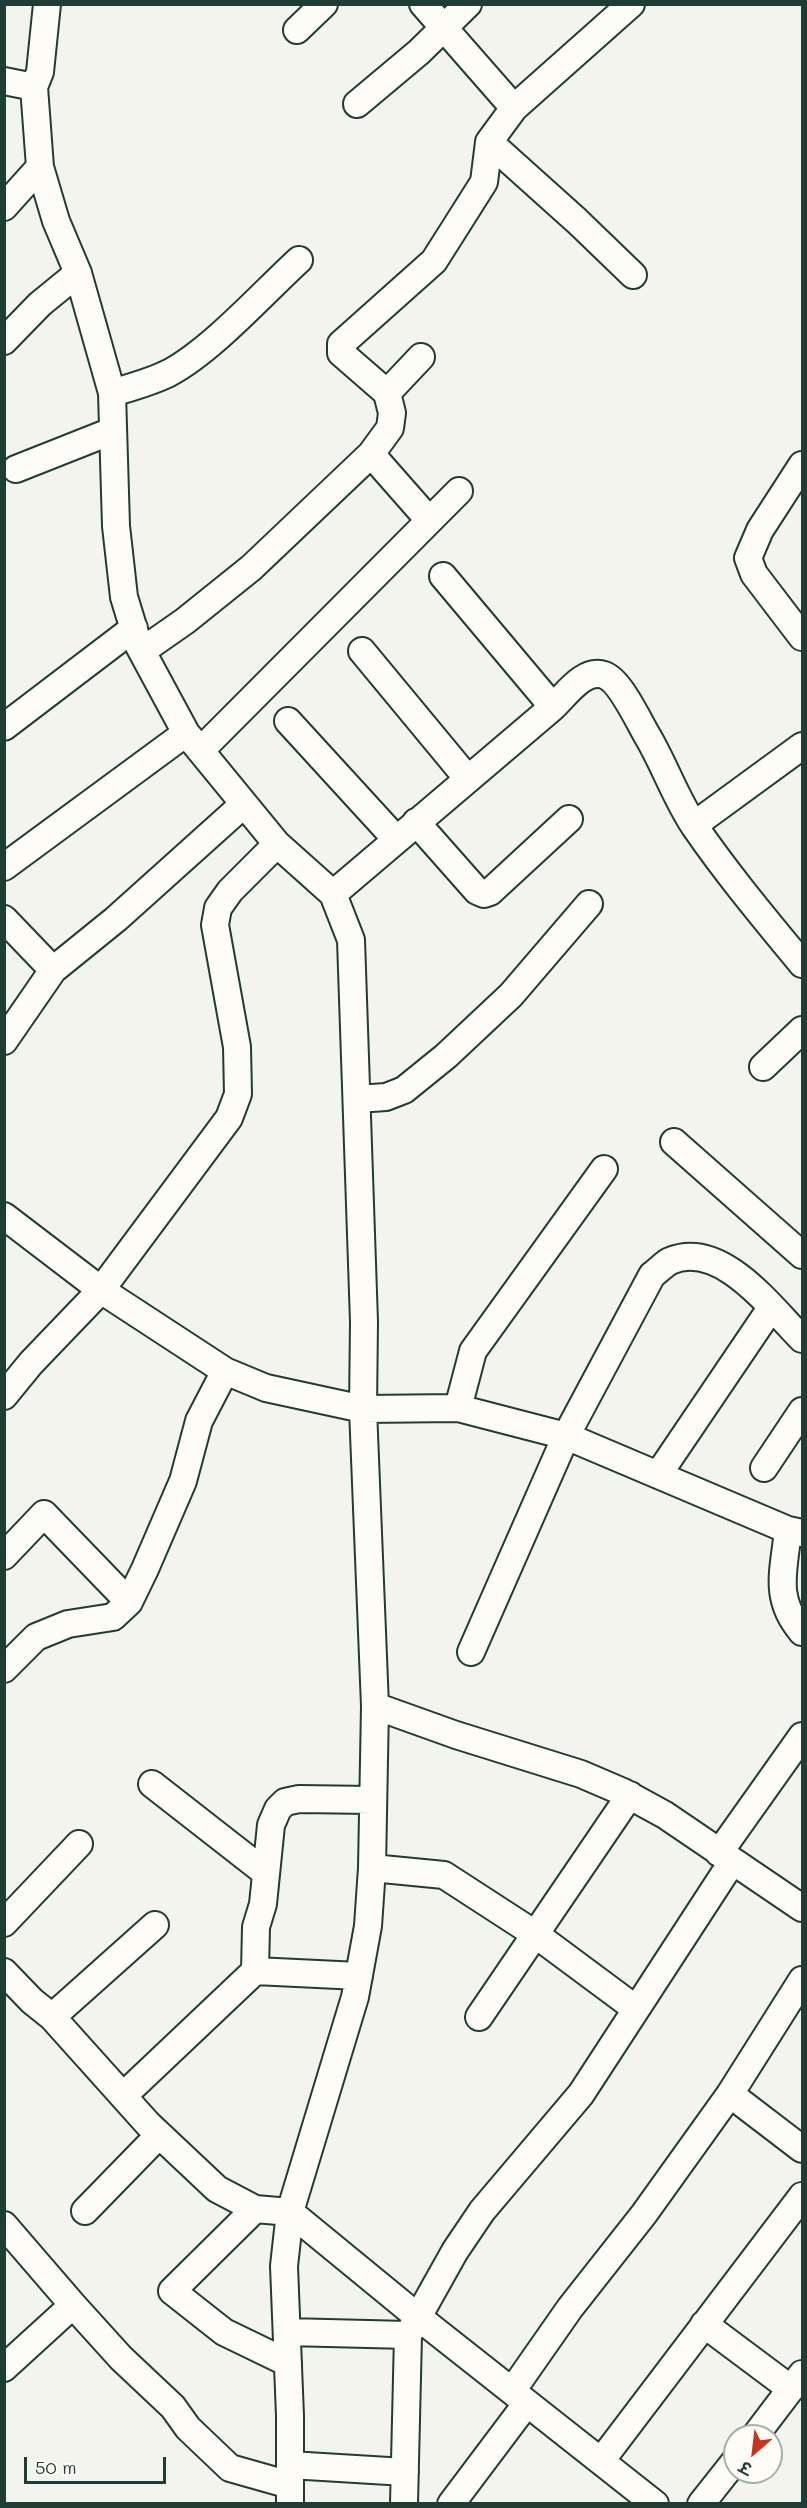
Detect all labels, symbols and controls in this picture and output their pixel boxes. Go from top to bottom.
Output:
north arrow [723,2424,783,2484]
scale bar [27,2445,170,2483]
text: 50 m [35,2455,77,2479]
text: उ [736,2457,755,2480]

